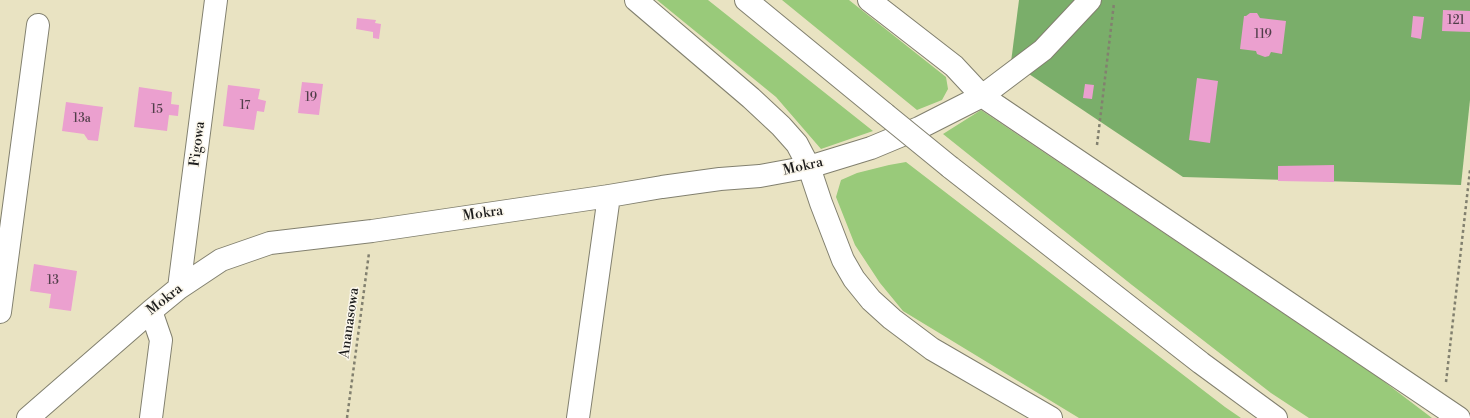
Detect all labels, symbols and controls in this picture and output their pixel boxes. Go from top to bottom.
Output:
house number: 121 [1447,14,1465,28]
house number: 119 [1254,28,1272,42]
house number: 19 [305,91,317,105]
house number: 17 [240,99,250,113]
house number: 15 [151,103,163,117]
house number: 13a [73,112,91,126]
street label: Figowa [187,120,209,168]
street label: Mokra [781,154,825,180]
street label: Mokra [462,203,504,225]
house number: 13 [47,274,59,288]
street label: Mokra [144,281,186,319]
street label: Ananasowa [337,287,363,359]

